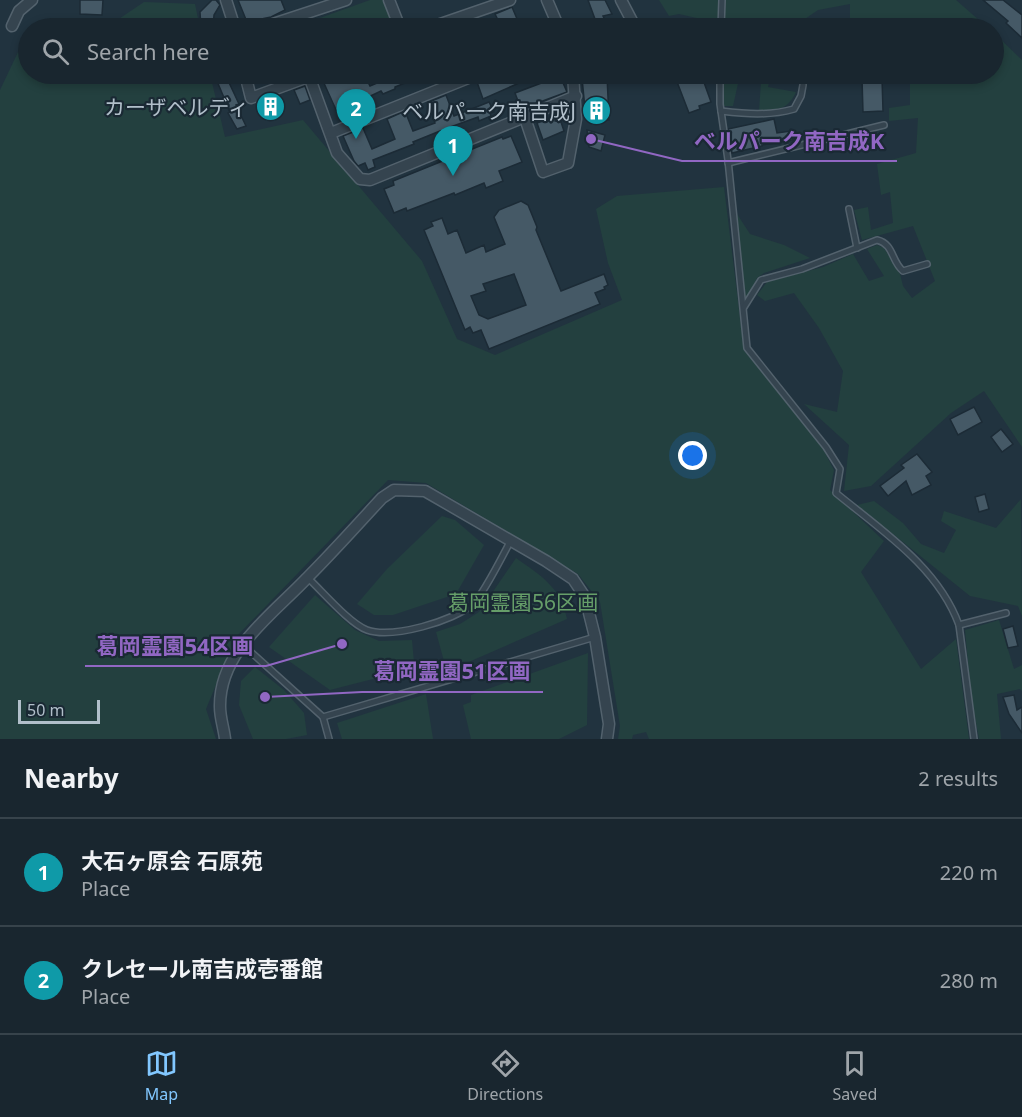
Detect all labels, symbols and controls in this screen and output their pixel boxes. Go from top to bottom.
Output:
search box [18,18,1004,84]
icon: search [39,35,72,68]
text: Search here [87,36,209,66]
pin: 2 [336,90,376,139]
building icon: カーザベルディ [254,91,286,123]
place label: カーザベルディ [104,93,249,121]
building icon: ベルパーク南吉成J [581,95,613,127]
place label: ベルパーク南吉成J [402,97,576,125]
callout: ベルパーク南吉成K [682,121,897,161]
text: ベルパーク南吉成K [694,125,885,155]
pin: 1 [434,126,472,176]
your location [678,441,707,470]
park label: 葛岡霊園56区画 [448,588,598,616]
callout: 葛岡霊園54区画 [85,626,266,666]
text: 葛岡霊園54区画 [96,630,254,660]
callout: 葛岡霊園51区画 [362,652,543,692]
text: 葛岡霊園51区画 [373,655,531,685]
scale bar [18,697,100,724]
text: 50 m [27,699,64,721]
text: Nearby [24,760,119,796]
text: 2 results [918,765,998,792]
text: 大石ヶ原会 石原苑 [81,845,263,875]
text: 1 [38,859,49,886]
text: 220 m [940,859,998,886]
text: Place [81,875,130,902]
text: クレセール南吉成壱番館 [81,953,323,983]
text: 2 [38,967,49,994]
text: 280 m [940,967,998,994]
text: Place [81,983,130,1010]
tab: Map [145,1047,178,1105]
tab: Directions [467,1047,543,1105]
tab: Saved [833,1047,877,1105]

